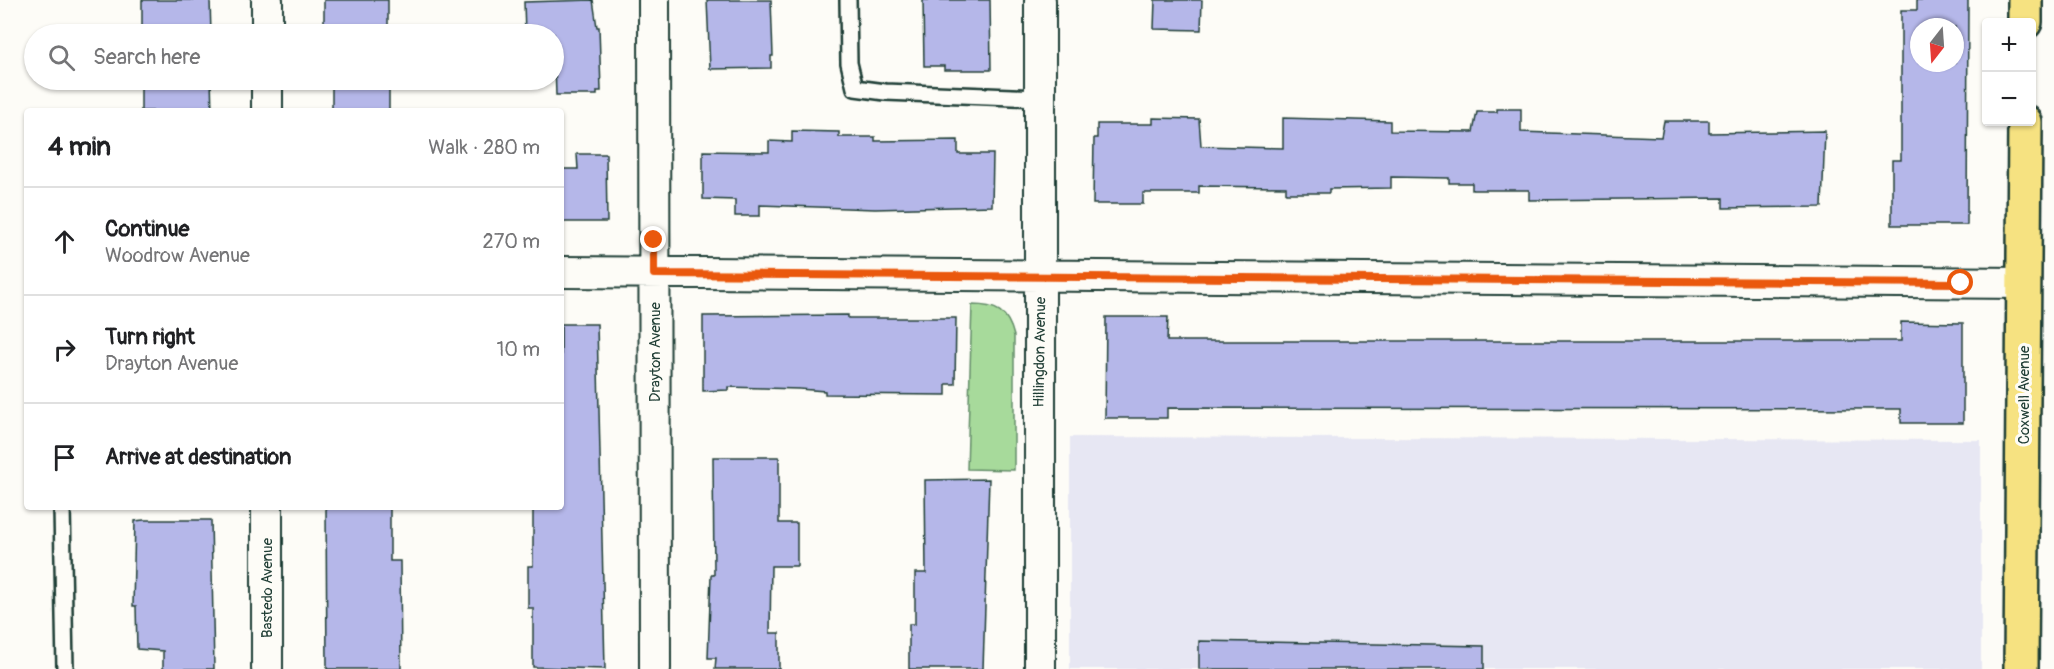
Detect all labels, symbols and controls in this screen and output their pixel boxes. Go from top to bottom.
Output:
north arrow [1910,18,1964,72]
map controls [1982,18,2036,126]
button: + [1982,18,2036,72]
search box [24,24,564,90]
icon: search [45,41,78,74]
text: Search here [93,43,200,71]
button: − [1982,72,2036,126]
text: 4 min [48,131,111,163]
text: Walk · 280 m [428,135,540,160]
text: Continue [105,215,189,243]
icon: ahead [48,225,81,258]
route end [640,226,666,252]
text: 270 m [482,229,540,254]
text: Woodrow Avenue [105,243,250,268]
route start [1947,269,1973,295]
street label: Hillingdon Avenue [1030,296,1050,407]
street label: Drayton Avenue [646,301,665,402]
text: Turn right [105,323,195,351]
icon: right [48,333,81,366]
text: 10 m [496,337,540,362]
street label: Coxwell Avenue [2015,345,2034,444]
text: Drayton Avenue [105,351,238,376]
icon: arrive [48,441,81,474]
text: Arrive at destination [105,443,291,471]
street label: Bastedo Avenue [258,537,277,638]

